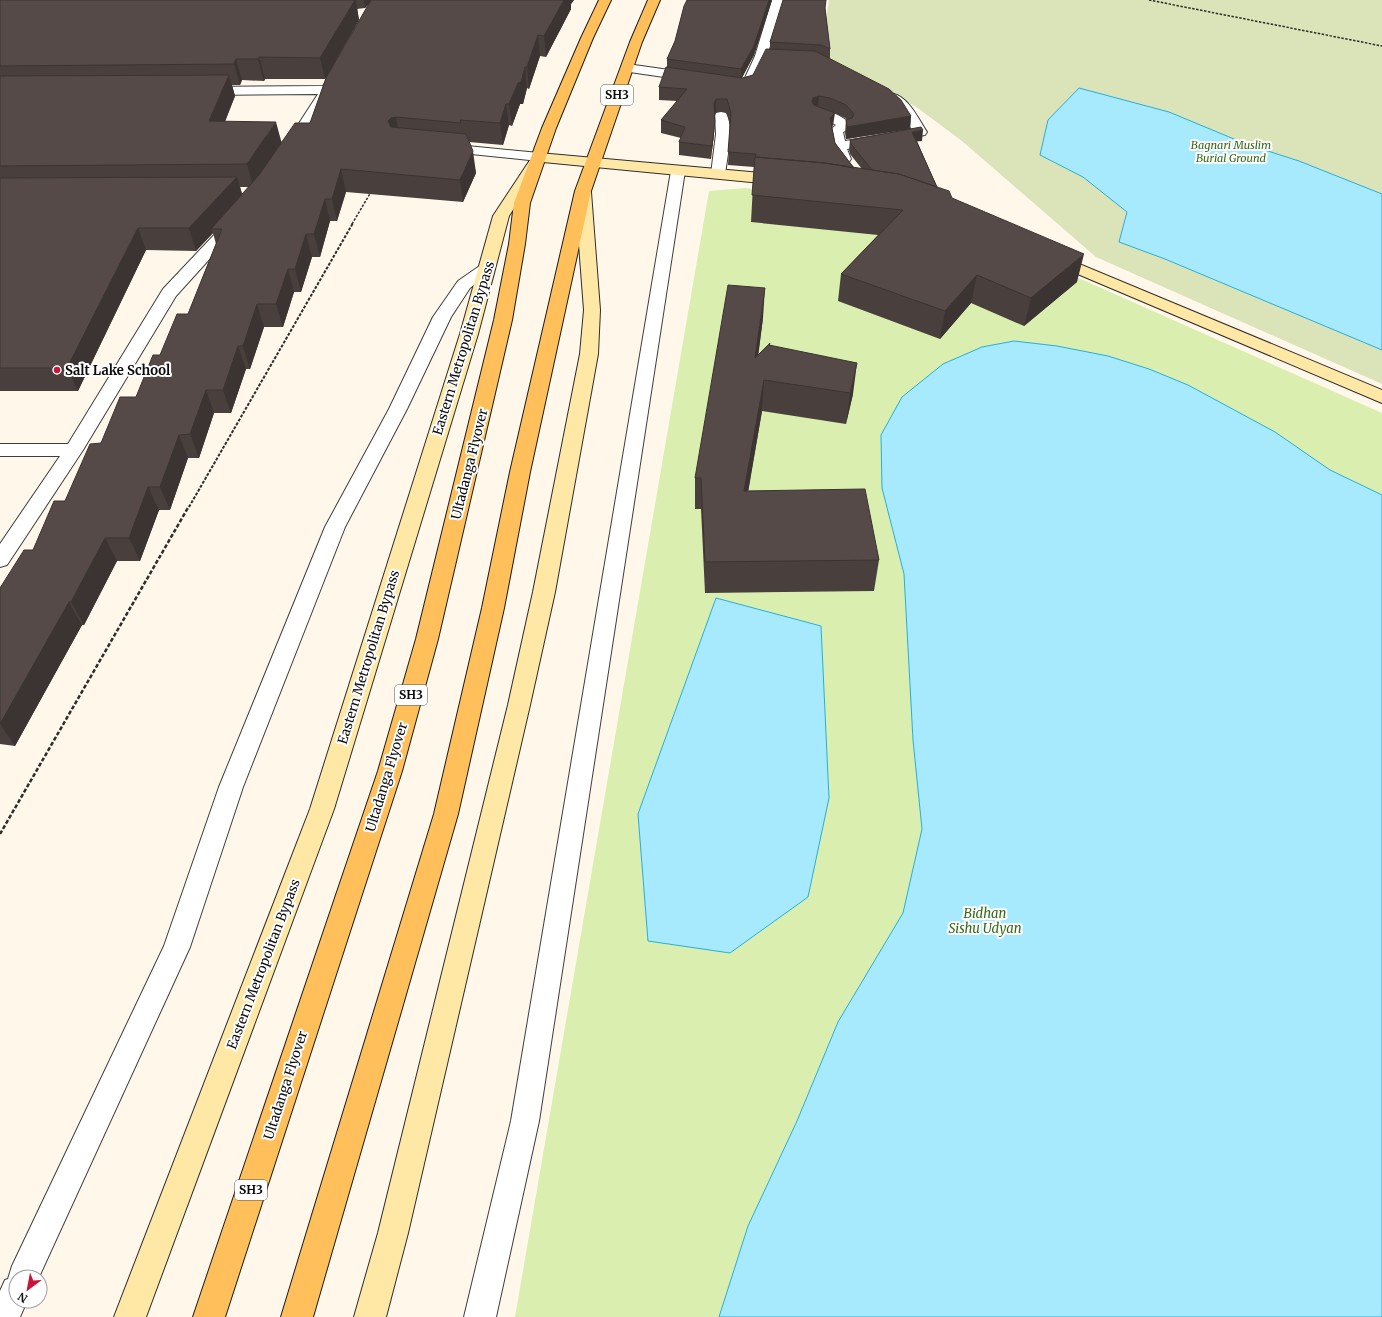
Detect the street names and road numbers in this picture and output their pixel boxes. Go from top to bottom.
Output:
road number: SH3 [601,85,633,105]
street label: Eastern Metropolitan Bypass [429,259,498,437]
street label: Ultadanga Flyover [448,407,491,521]
street label: Eastern Metropolitan Bypass [334,568,403,746]
road number: SH3 [395,685,427,705]
street label: Ultadanga Flyover [362,720,411,834]
street label: Eastern Metropolitan Bypass [223,877,304,1052]
street label: Ultadanga Flyover [260,1028,311,1142]
road number: SH3 [235,1180,267,1200]

